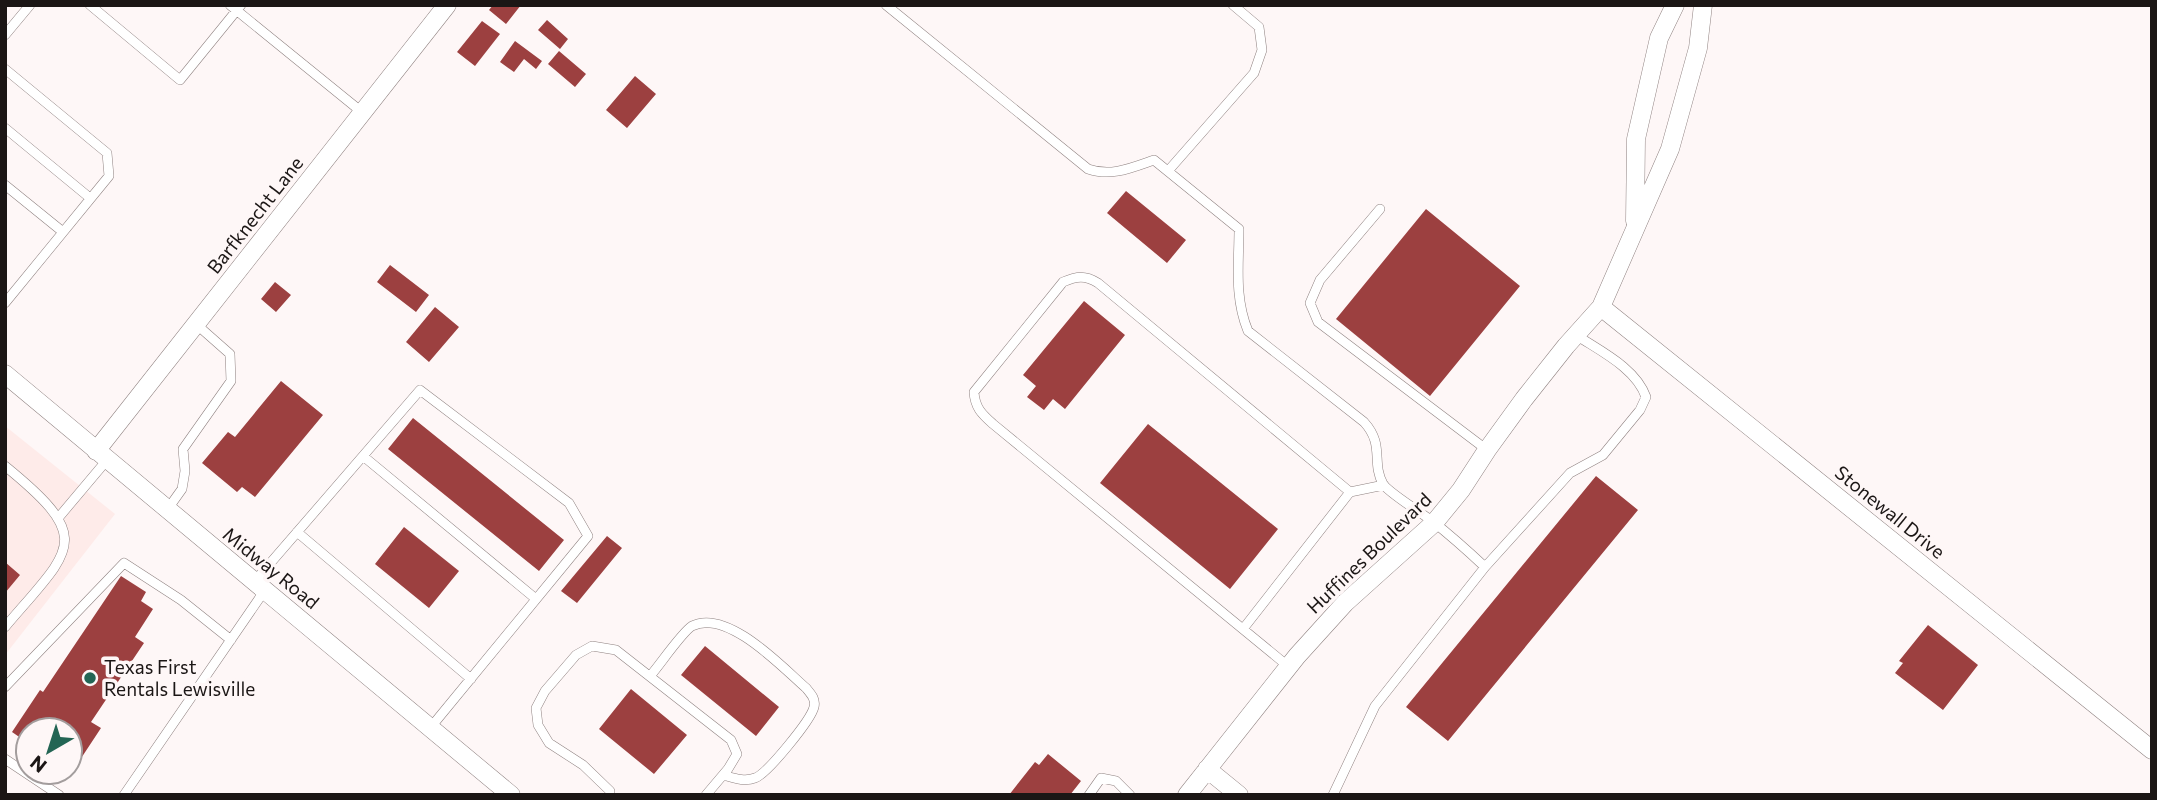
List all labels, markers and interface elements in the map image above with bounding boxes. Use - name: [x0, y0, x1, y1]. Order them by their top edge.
- street label: Barfknecht Lane: [202, 152, 307, 278]
- street label: Stonewall Drive: [1831, 460, 1950, 563]
- street label: Huffines Boulevard: [1302, 487, 1436, 618]
- street label: Midway Road: [219, 522, 324, 613]
- place label: Texas First Rentals Lewisville: [104, 655, 255, 700]
- marker: Texas First Rentals Lewisville: [82, 670, 98, 686]
- north arrow: [14, 716, 84, 786]
- text: N: [25, 751, 51, 778]

